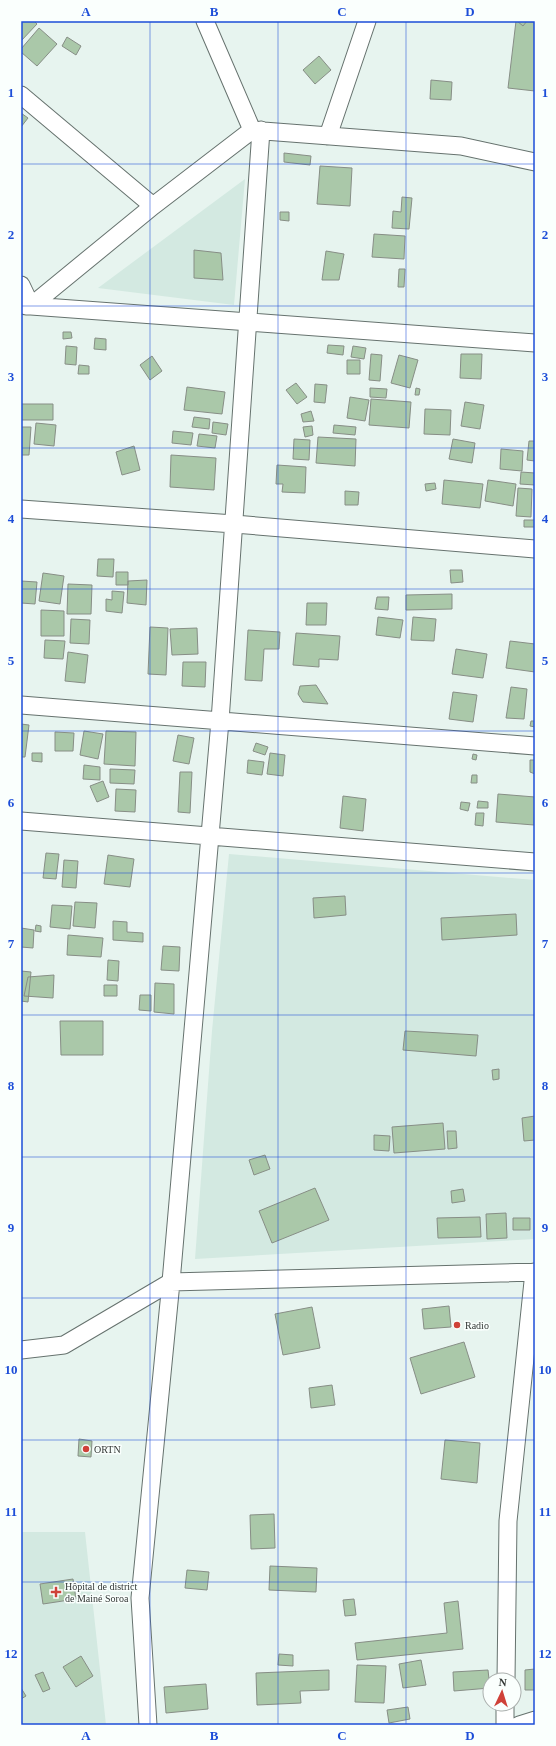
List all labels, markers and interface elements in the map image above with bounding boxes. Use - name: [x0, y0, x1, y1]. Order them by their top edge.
- text: A: [81, 4, 91, 19]
- text: B: [210, 4, 219, 19]
- text: C: [337, 4, 347, 19]
- text: D: [465, 4, 475, 19]
- text: 1: [8, 85, 14, 100]
- text: 1: [542, 85, 548, 100]
- text: 2: [8, 227, 14, 242]
- text: 2: [542, 227, 548, 242]
- text: 3: [8, 369, 15, 384]
- text: 3: [542, 369, 549, 384]
- text: 4: [8, 511, 15, 526]
- text: 4: [542, 511, 549, 526]
- text: 5: [8, 653, 15, 668]
- text: 5: [542, 653, 549, 668]
- text: 6: [8, 795, 15, 810]
- text: 6: [542, 795, 549, 810]
- text: 7: [8, 936, 15, 951]
- text: 7: [542, 936, 549, 951]
- text: 8: [8, 1078, 15, 1093]
- text: 8: [542, 1078, 549, 1093]
- text: 9: [8, 1220, 15, 1235]
- text: 9: [542, 1220, 549, 1235]
- marker: Radio: [452, 1320, 462, 1330]
- place label: Radio: [465, 1320, 489, 1331]
- text: 10: [5, 1362, 18, 1377]
- text: 10: [539, 1362, 552, 1377]
- marker: ORTN: [81, 1444, 91, 1454]
- place label: ORTN: [94, 1444, 121, 1455]
- text: 11: [5, 1504, 17, 1519]
- text: 11: [539, 1504, 551, 1519]
- place label: Hôpital de district de Mainé Soroa: [65, 1581, 137, 1604]
- marker: Hôpital de district de Mainé Soroa: [50, 1586, 62, 1598]
- text: 12: [5, 1646, 18, 1661]
- text: 12: [539, 1646, 552, 1661]
- north arrow: [482, 1672, 522, 1712]
- text: N: [498, 1676, 507, 1688]
- text: A: [81, 1728, 91, 1743]
- text: B: [210, 1728, 219, 1743]
- text: C: [337, 1728, 347, 1743]
- text: D: [465, 1728, 475, 1743]

